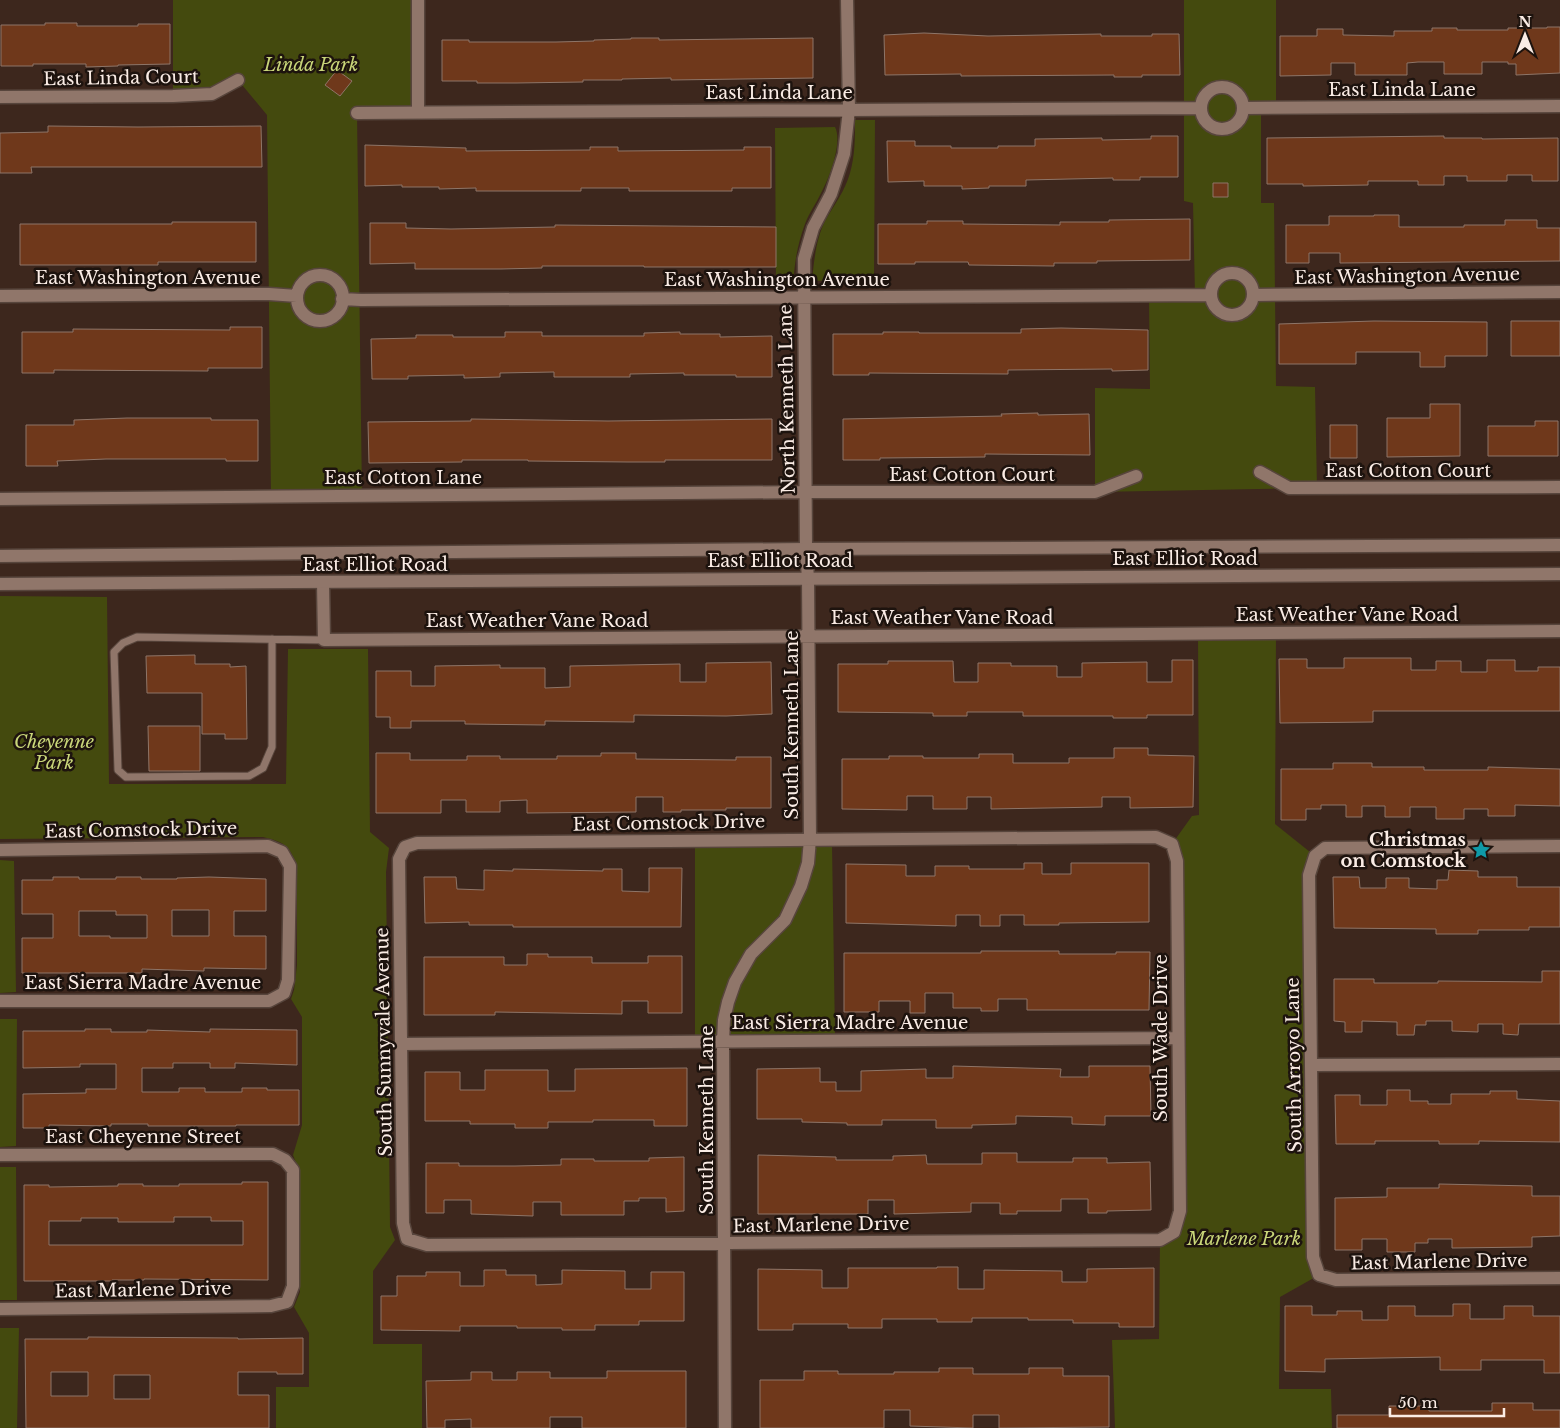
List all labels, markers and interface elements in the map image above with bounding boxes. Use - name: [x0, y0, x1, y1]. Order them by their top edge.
- north arrow: [1500, 10, 1550, 60]
- text: N: [1518, 13, 1532, 31]
- park label: Linda Park: [263, 54, 358, 76]
- street label: East Linda Court: [43, 66, 199, 90]
- street label: East Linda Lane: [1328, 79, 1476, 101]
- street label: East Linda Lane: [705, 82, 853, 104]
- street label: East Washington Avenue: [1294, 263, 1520, 289]
- street label: East Washington Avenue: [35, 267, 261, 289]
- street label: East Washington Avenue: [664, 269, 890, 291]
- street label: North Kenneth Lane: [774, 304, 800, 494]
- street label: East Cotton Court: [1325, 460, 1491, 482]
- street label: East Cotton Court: [889, 464, 1055, 486]
- street label: East Cotton Lane: [324, 467, 482, 489]
- street label: East Elliot Road: [1112, 548, 1258, 570]
- street label: East Elliot Road: [707, 550, 853, 572]
- street label: East Elliot Road: [302, 554, 448, 576]
- street label: East Weather Vane Road: [1236, 604, 1458, 626]
- street label: East Weather Vane Road: [831, 607, 1053, 629]
- street label: East Weather Vane Road: [426, 610, 648, 632]
- street label: South Kenneth Lane: [781, 631, 803, 819]
- park label: Cheyenne Park: [14, 731, 94, 774]
- street label: East Comstock Drive: [573, 810, 765, 836]
- street label: East Comstock Drive: [45, 817, 237, 843]
- place label: Christmas on Comstock: [1340, 829, 1467, 872]
- place icon: Christmas on Comstock: [1470, 839, 1492, 861]
- street label: South Sunnyvale Avenue: [371, 927, 397, 1157]
- street label: South Wade Drive: [1150, 954, 1172, 1122]
- street label: East Sierra Madre Avenue: [25, 972, 261, 994]
- street label: South Arroyo Lane: [1281, 977, 1307, 1153]
- street label: East Sierra Madre Avenue: [732, 1012, 968, 1034]
- street label: South Kenneth Lane: [696, 1026, 718, 1214]
- street label: East Cheyenne Street: [45, 1126, 241, 1148]
- street label: East Marlene Drive: [732, 1212, 910, 1238]
- park label: Marlene Park: [1186, 1228, 1301, 1250]
- street label: East Marlene Drive: [1350, 1249, 1528, 1275]
- street label: East Marlene Drive: [54, 1277, 232, 1303]
- scale bar: [1390, 1386, 1504, 1418]
- text: 50 m: [1398, 1393, 1438, 1412]

